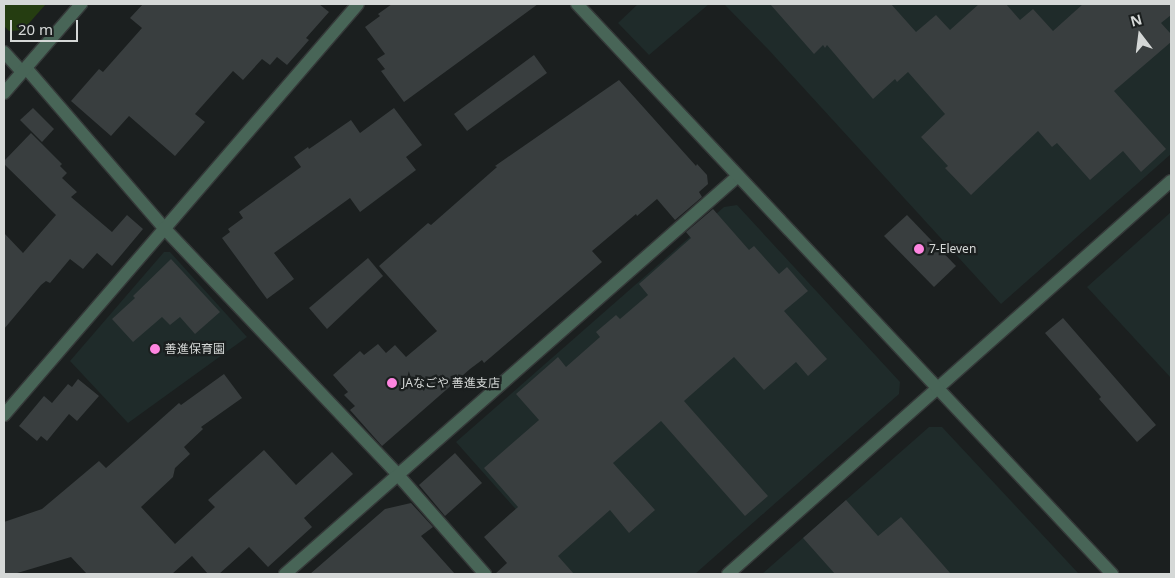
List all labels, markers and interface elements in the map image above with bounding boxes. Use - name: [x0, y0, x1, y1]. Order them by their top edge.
- text: N: [1128, 9, 1144, 31]
- scale bar: [12, 10, 80, 42]
- north arrow: [1115, 10, 1165, 60]
- text: 20 m: [18, 19, 53, 39]
- place label: 7-Eleven: [929, 242, 976, 256]
- marker: 7-Eleven: [913, 243, 925, 255]
- place label: 善進保育園: [165, 342, 225, 356]
- marker: 善進保育園: [149, 343, 161, 355]
- place label: JAなごや 善進支店: [402, 376, 500, 390]
- marker: JAなごや 善進支店: [386, 377, 398, 389]

